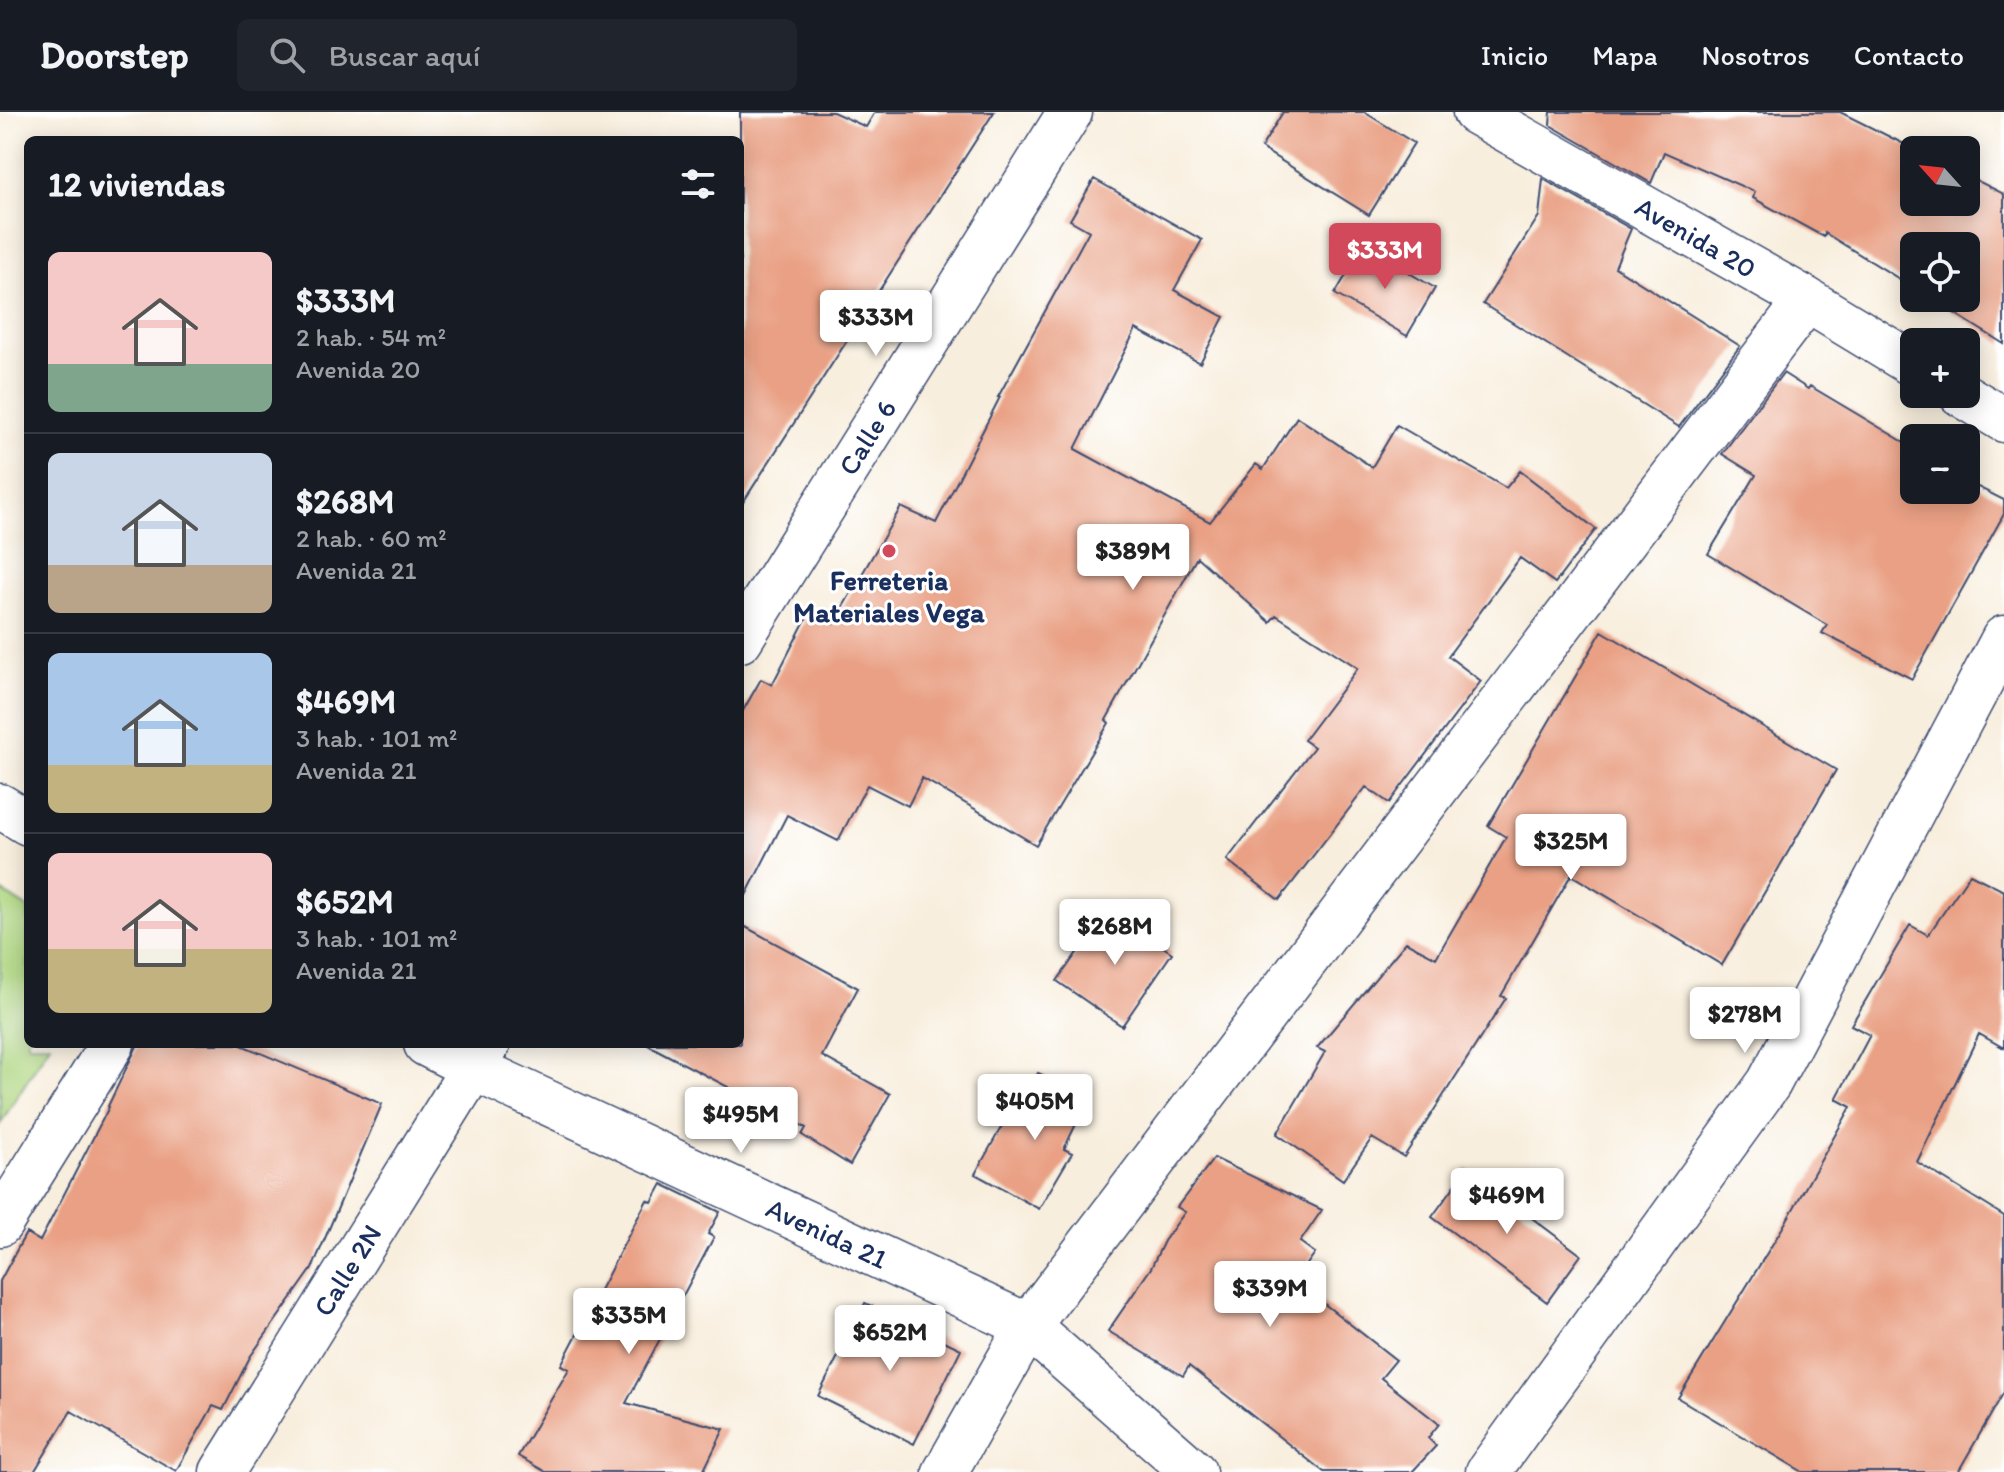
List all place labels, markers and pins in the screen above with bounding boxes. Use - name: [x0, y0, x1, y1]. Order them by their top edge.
- pin: $333M: [1329, 223, 1441, 291]
- pin: $333M: [820, 290, 932, 358]
- pin: $389M: [1077, 524, 1189, 592]
- marker: Ferreteria Materiales Vega: [880, 542, 898, 560]
- place label: Ferreteria Materiales Vega: [793, 563, 985, 629]
- pin: $325M: [1515, 814, 1627, 882]
- pin: $268M: [1059, 899, 1171, 967]
- pin: $278M: [1689, 987, 1801, 1055]
- pin: $405M: [979, 1074, 1091, 1142]
- pin: $495M: [685, 1087, 797, 1155]
- pin: $469M: [1451, 1168, 1563, 1236]
- pin: $339M: [1214, 1261, 1326, 1329]
- pin: $335M: [573, 1288, 685, 1356]
- pin: $652M: [834, 1305, 946, 1373]

